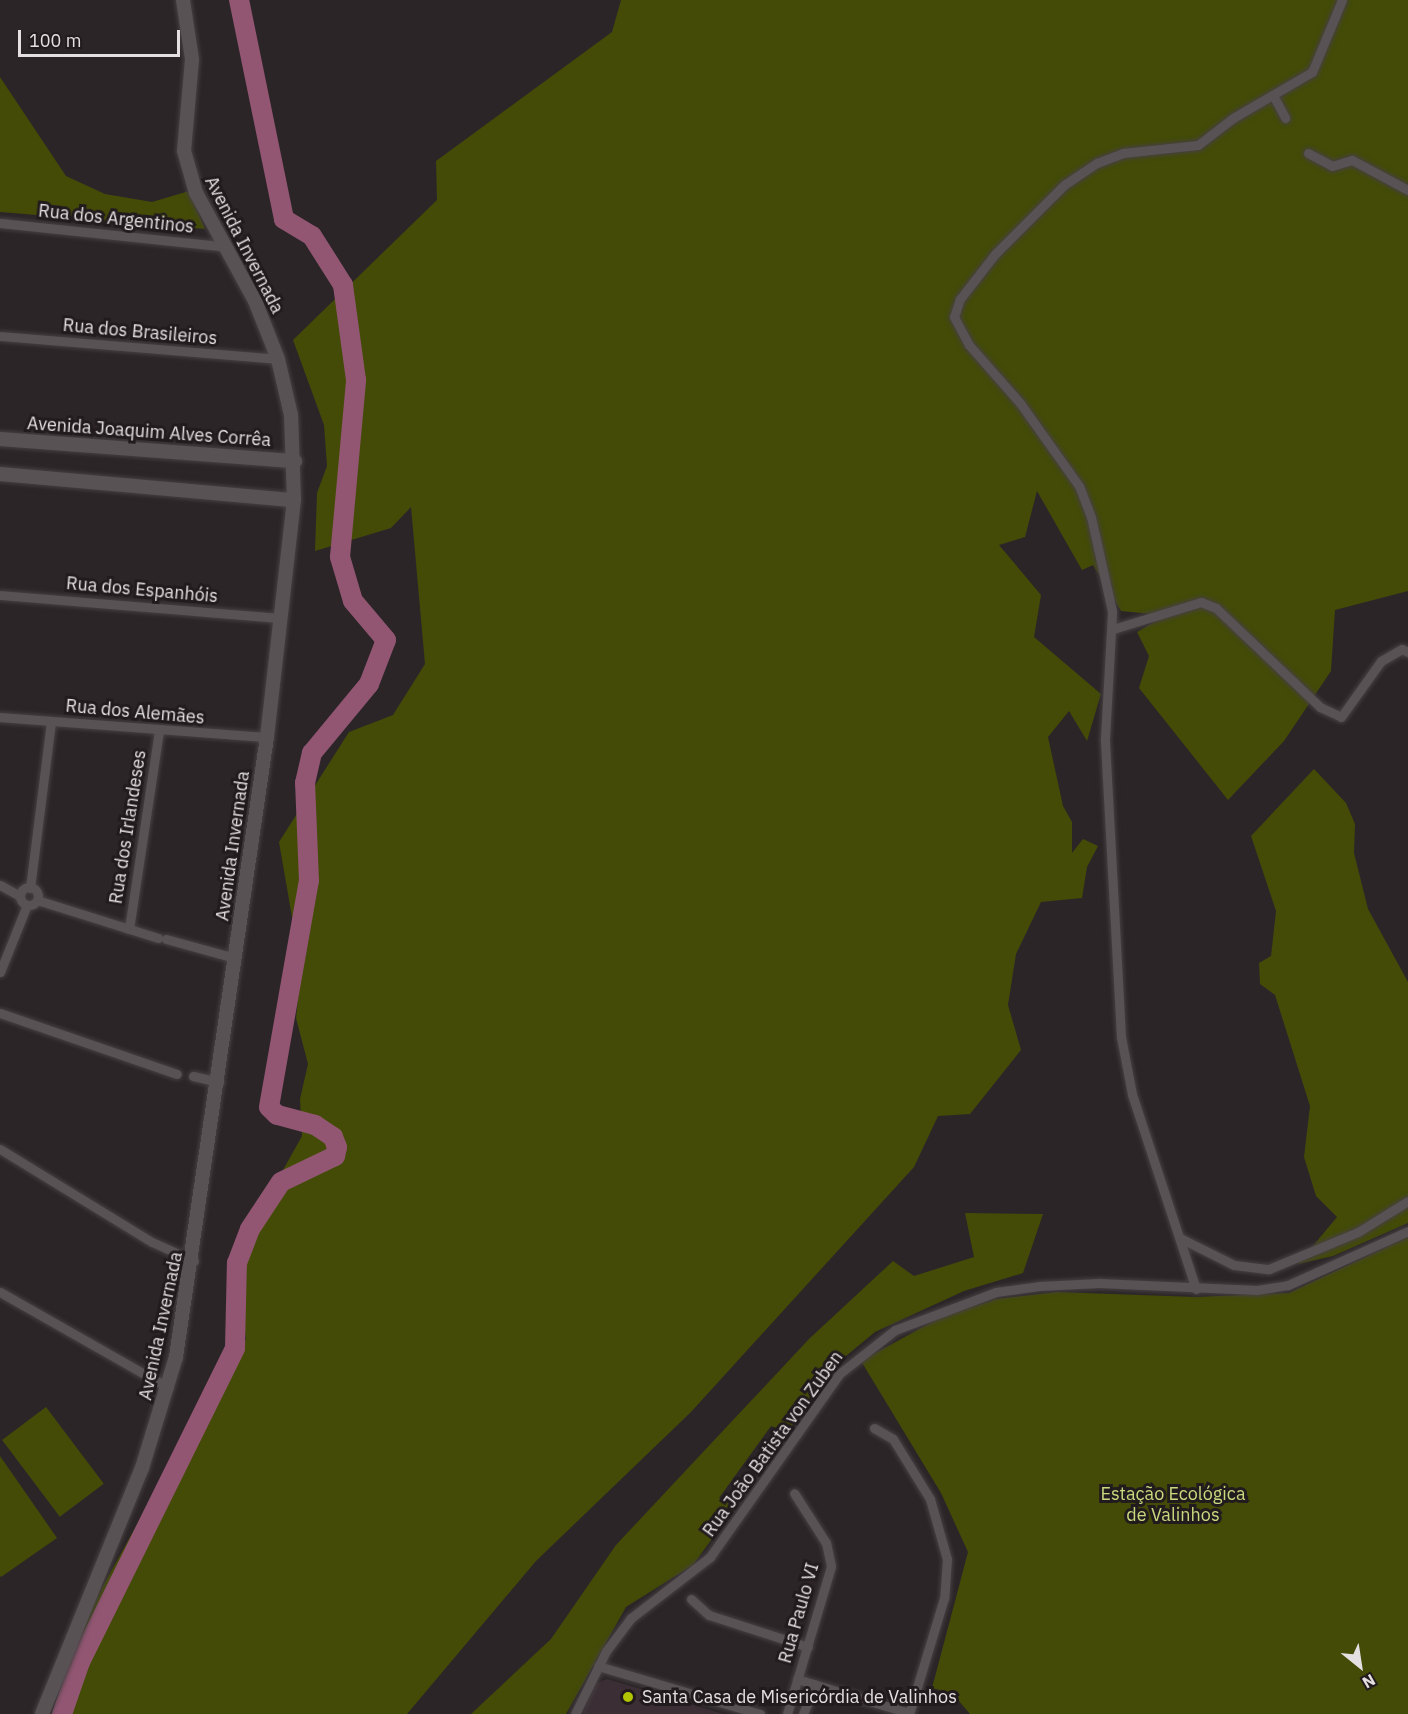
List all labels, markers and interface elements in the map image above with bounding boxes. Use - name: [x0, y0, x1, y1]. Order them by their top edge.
- scale bar: [21, 18, 183, 56]
- text: 100 m: [29, 29, 81, 52]
- street label: Avenida Invernada: [200, 173, 288, 317]
- street label: Rua dos Argentinos: [37, 200, 195, 238]
- street label: Rua dos Brasileiros: [62, 314, 218, 350]
- street label: Avenida Joaquim Alves Corrêa: [26, 413, 272, 451]
- street label: Rua dos Espanhóis: [65, 573, 219, 607]
- street label: Rua dos Alemães: [65, 695, 205, 729]
- street label: Rua dos Irlandeses: [105, 749, 151, 905]
- street label: Avenida Invernada: [212, 770, 254, 922]
- street label: Avenida Invernada: [135, 1250, 187, 1402]
- street label: Rua João Batista von Zuben: [698, 1347, 848, 1541]
- park label: Estação Ecológica de Valinhos: [1100, 1484, 1246, 1526]
- street label: Rua Paulo VI: [774, 1560, 824, 1666]
- north arrow: [1330, 1636, 1390, 1696]
- text: N: [1359, 1670, 1379, 1693]
- place label: Santa Casa de Misericórdia de Valinhos: [642, 1686, 957, 1708]
- marker: Santa Casa de Misericórdia de Valinhos: [619, 1688, 637, 1706]

